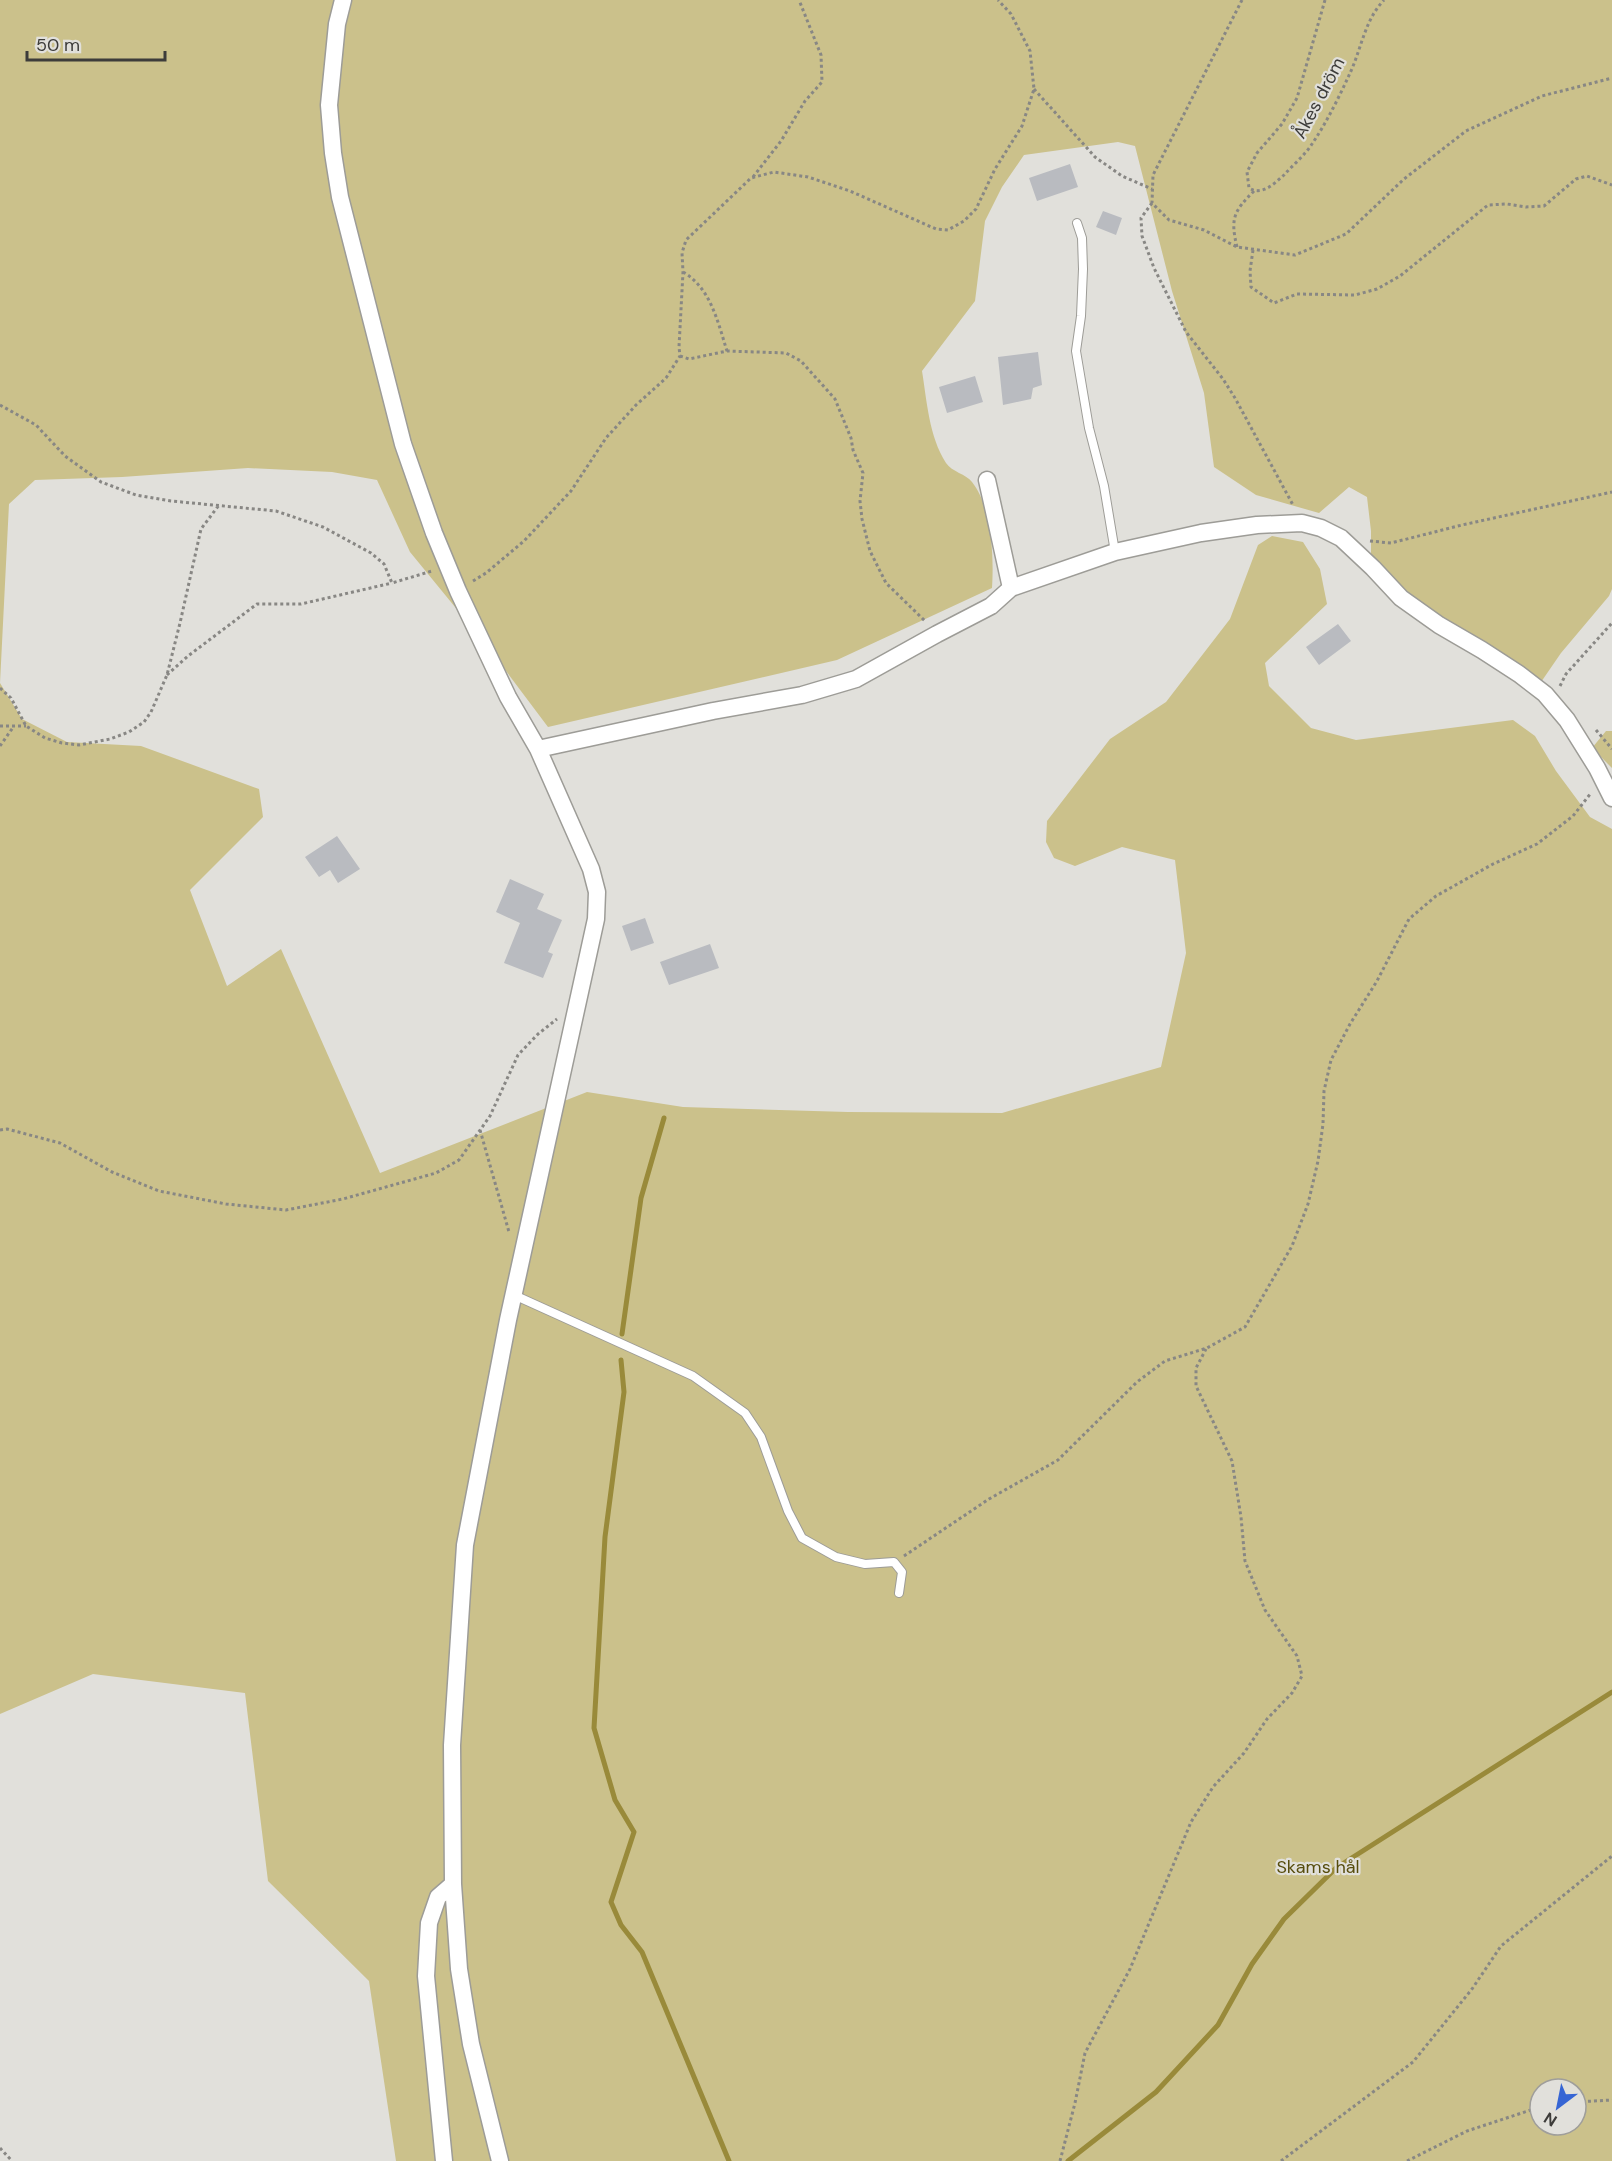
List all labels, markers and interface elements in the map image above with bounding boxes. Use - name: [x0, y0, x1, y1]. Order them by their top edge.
- scale bar: [27, 24, 165, 62]
- text: 50 m: [36, 33, 80, 57]
- street label: Åkes dröm: [1288, 53, 1350, 143]
- park label: Skams hål: [1276, 1855, 1360, 1879]
- north arrow: [1528, 2077, 1588, 2137]
- text: N: [1540, 2107, 1561, 2131]

